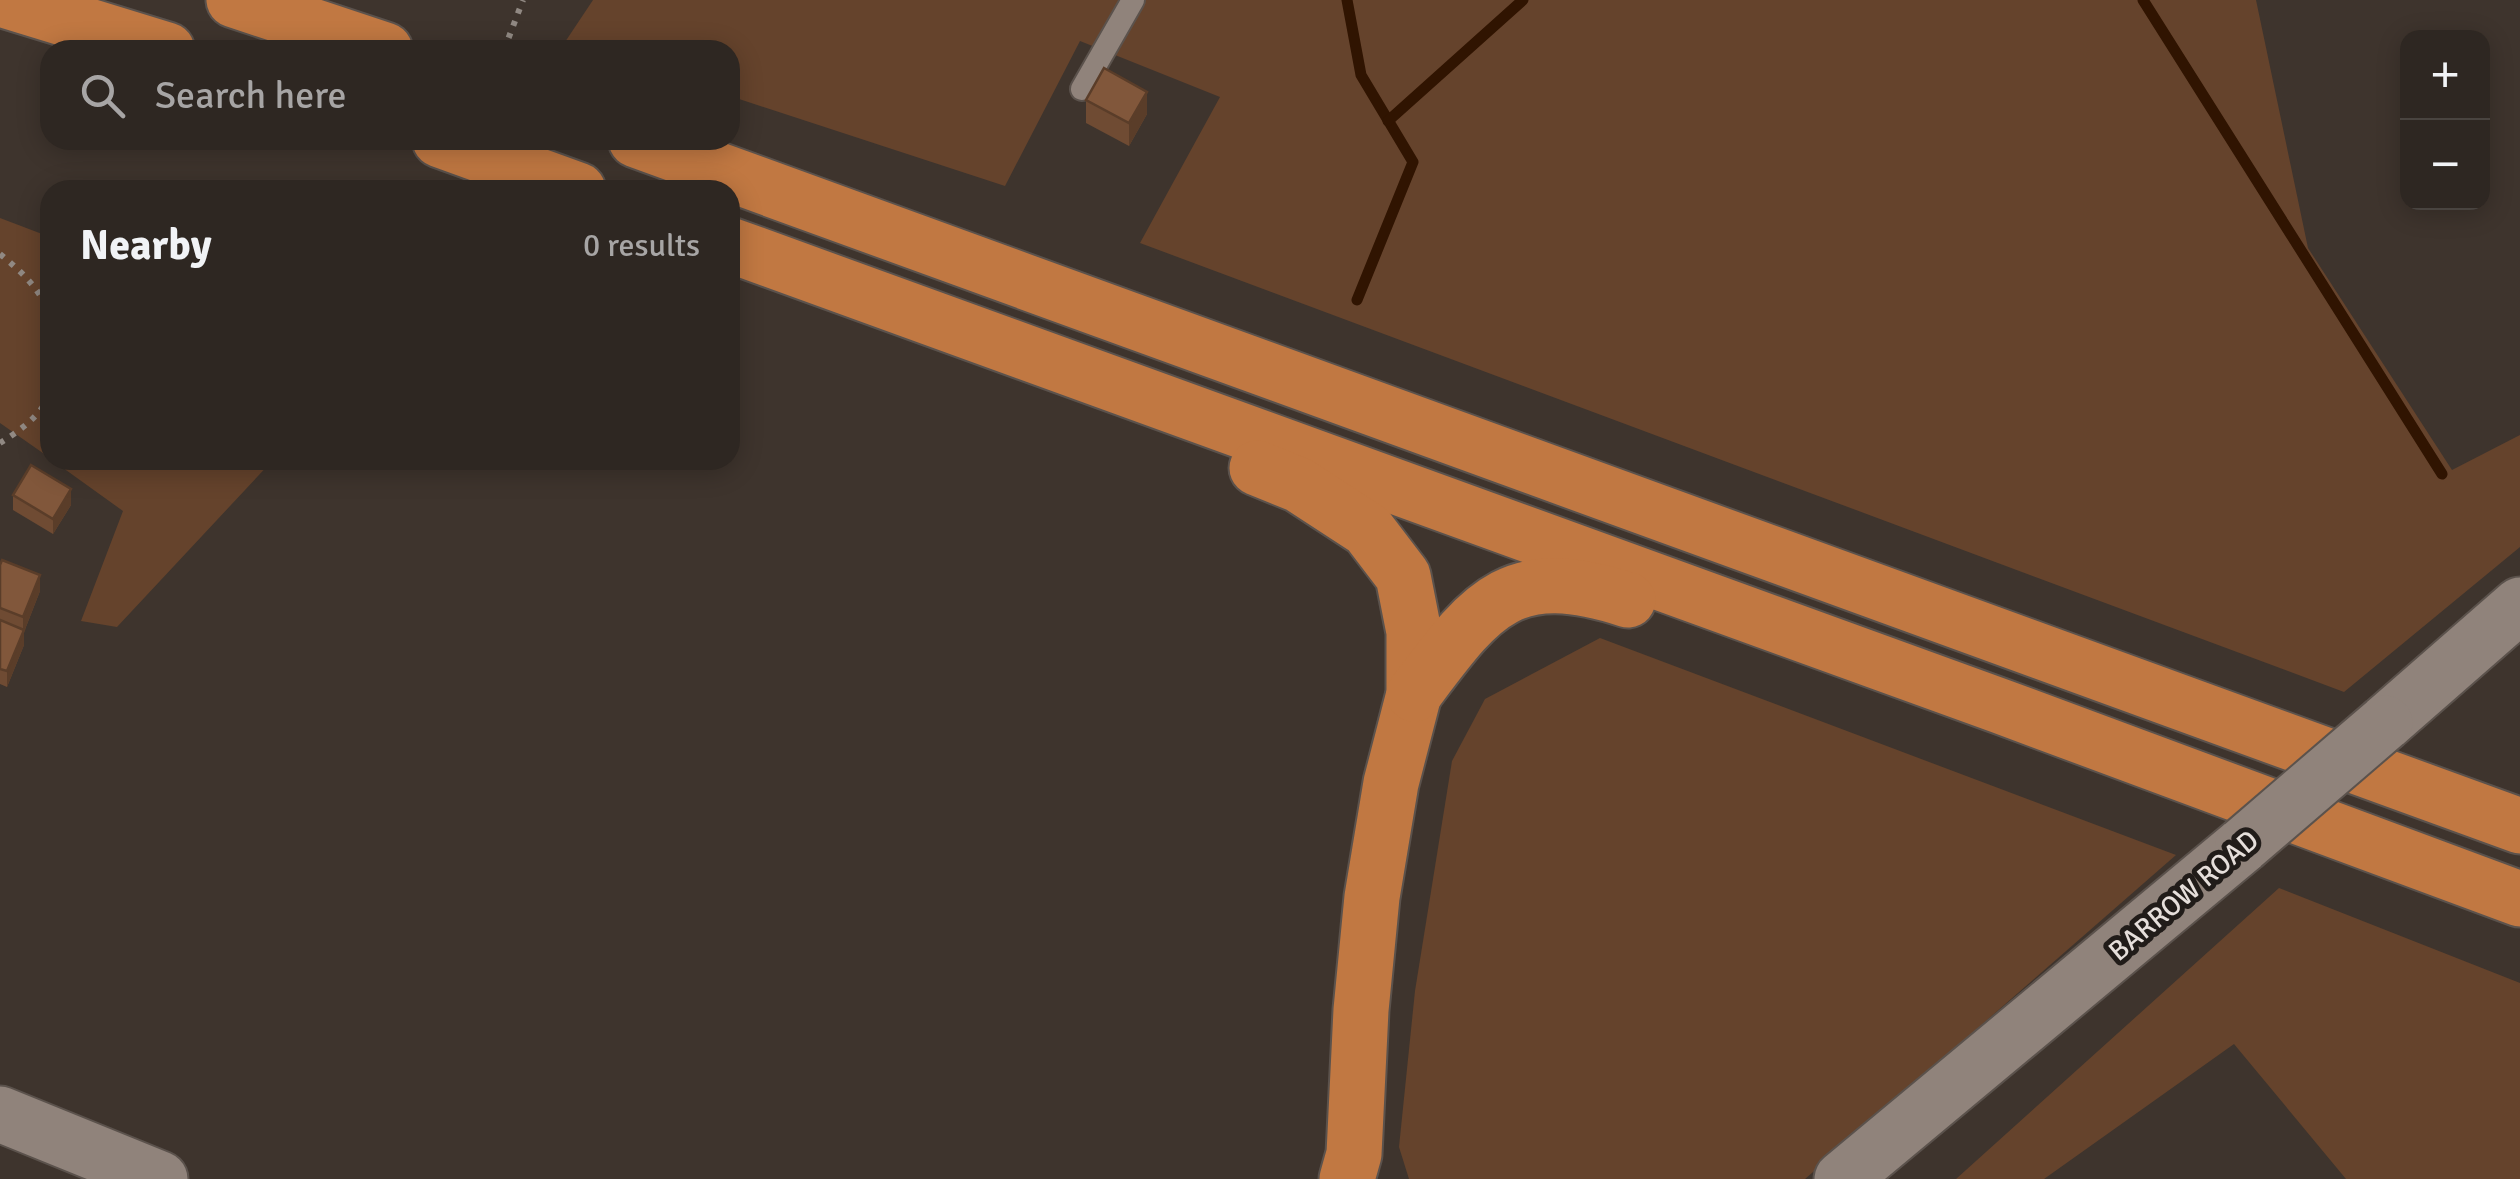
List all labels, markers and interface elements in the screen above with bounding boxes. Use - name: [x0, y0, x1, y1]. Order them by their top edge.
- map controls: [2400, 30, 2490, 210]
- button: +: [2400, 30, 2490, 120]
- search box: [40, 40, 740, 150]
- icon: search: [75, 68, 130, 123]
- text: Search here: [155, 72, 347, 119]
- button: −: [2400, 120, 2490, 210]
- text: Nearby: [80, 220, 212, 271]
- text: 0 results: [583, 226, 700, 265]
- street label: BARROW ROAD: [2102, 823, 2266, 968]

